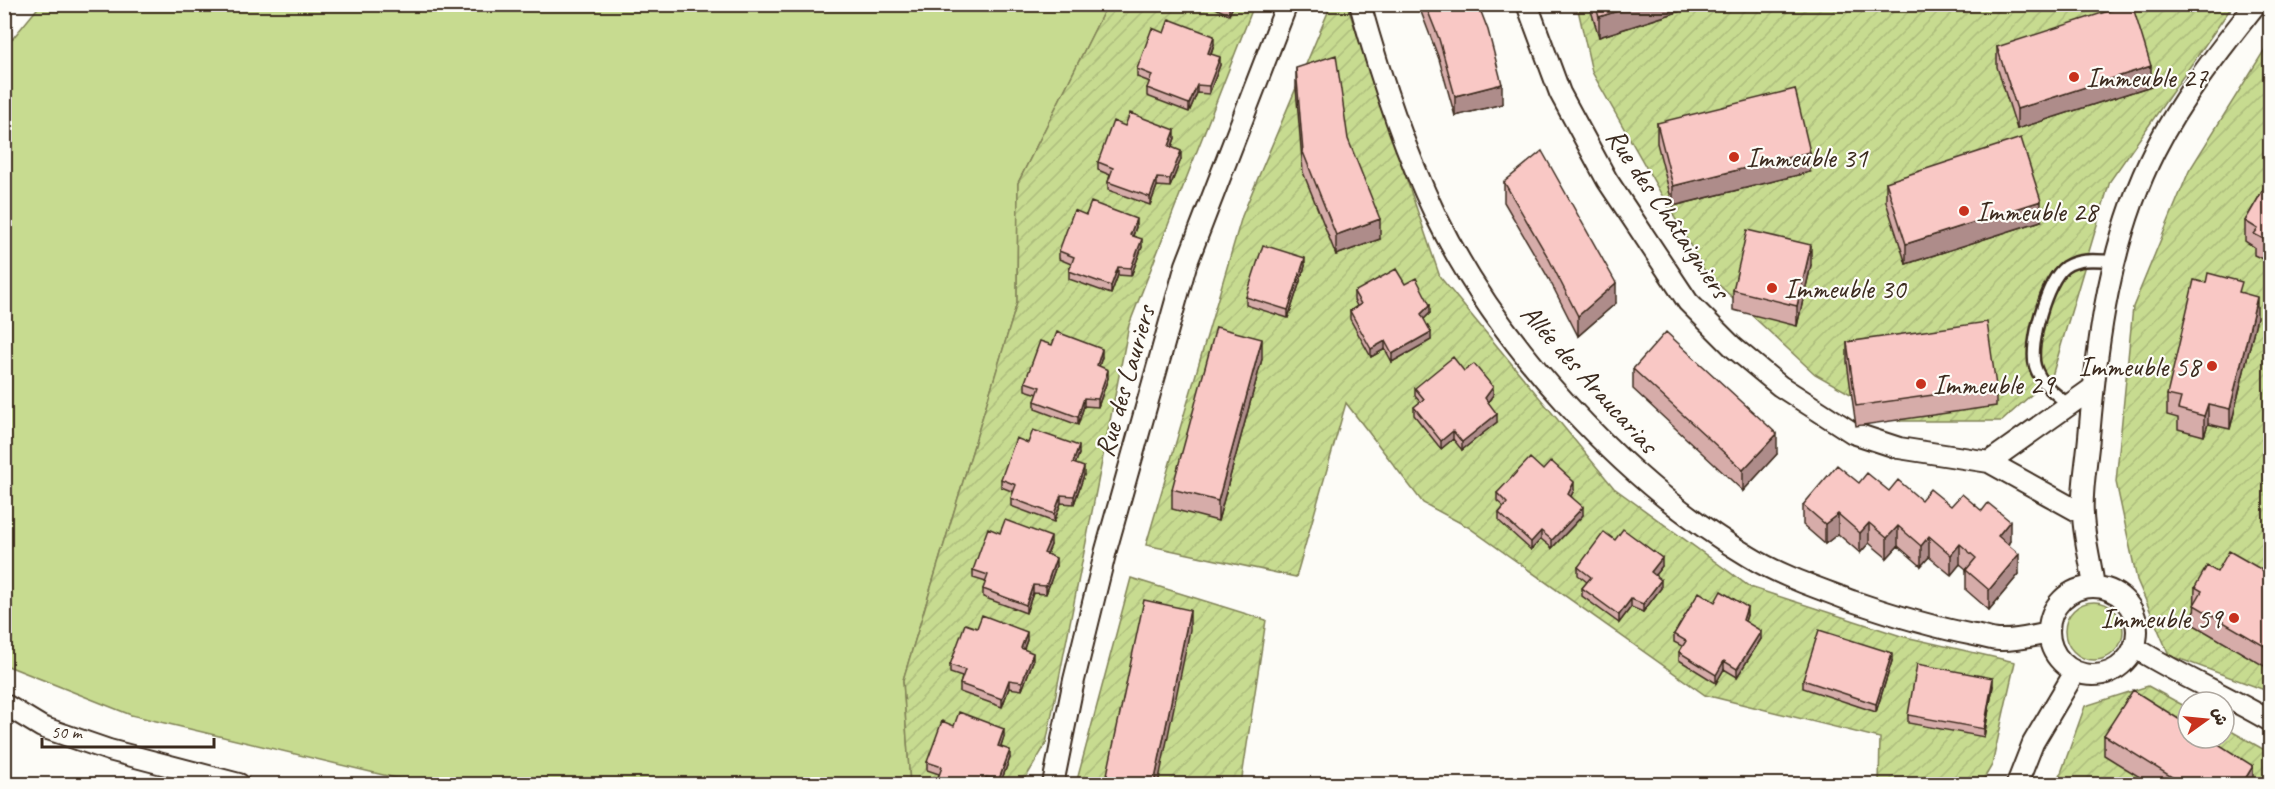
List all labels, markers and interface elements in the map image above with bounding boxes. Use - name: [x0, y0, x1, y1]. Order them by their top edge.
- place label: Immeuble 27: [2086, 60, 2209, 95]
- marker: Immeuble 27: [2067, 70, 2081, 84]
- street label: Rue des Châtaigniers: [1599, 121, 1740, 307]
- place label: Immeuble 31: [1746, 140, 1869, 175]
- marker: Immeuble 31: [1727, 150, 1741, 164]
- place label: Immeuble 28: [1976, 194, 2100, 229]
- marker: Immeuble 28: [1957, 204, 1971, 218]
- place label: Immeuble 30: [1784, 271, 1908, 306]
- marker: Immeuble 30: [1765, 281, 1779, 295]
- street label: Allée des Araucarias: [1513, 296, 1668, 462]
- street label: Rue des Lauriers: [1086, 299, 1163, 461]
- place label: Immeuble 58: [2079, 349, 2202, 384]
- marker: Immeuble 58: [2205, 359, 2219, 373]
- place label: Immeuble 29: [1933, 367, 2057, 402]
- marker: Immeuble 29: [1914, 377, 1928, 391]
- place label: Immeuble 59: [2101, 601, 2224, 636]
- marker: Immeuble 59: [2227, 611, 2241, 625]
- north arrow: [2176, 690, 2236, 750]
- text: ش: [2208, 705, 2231, 727]
- scale bar: [42, 711, 214, 749]
- text: 50 m: [51, 721, 84, 743]

